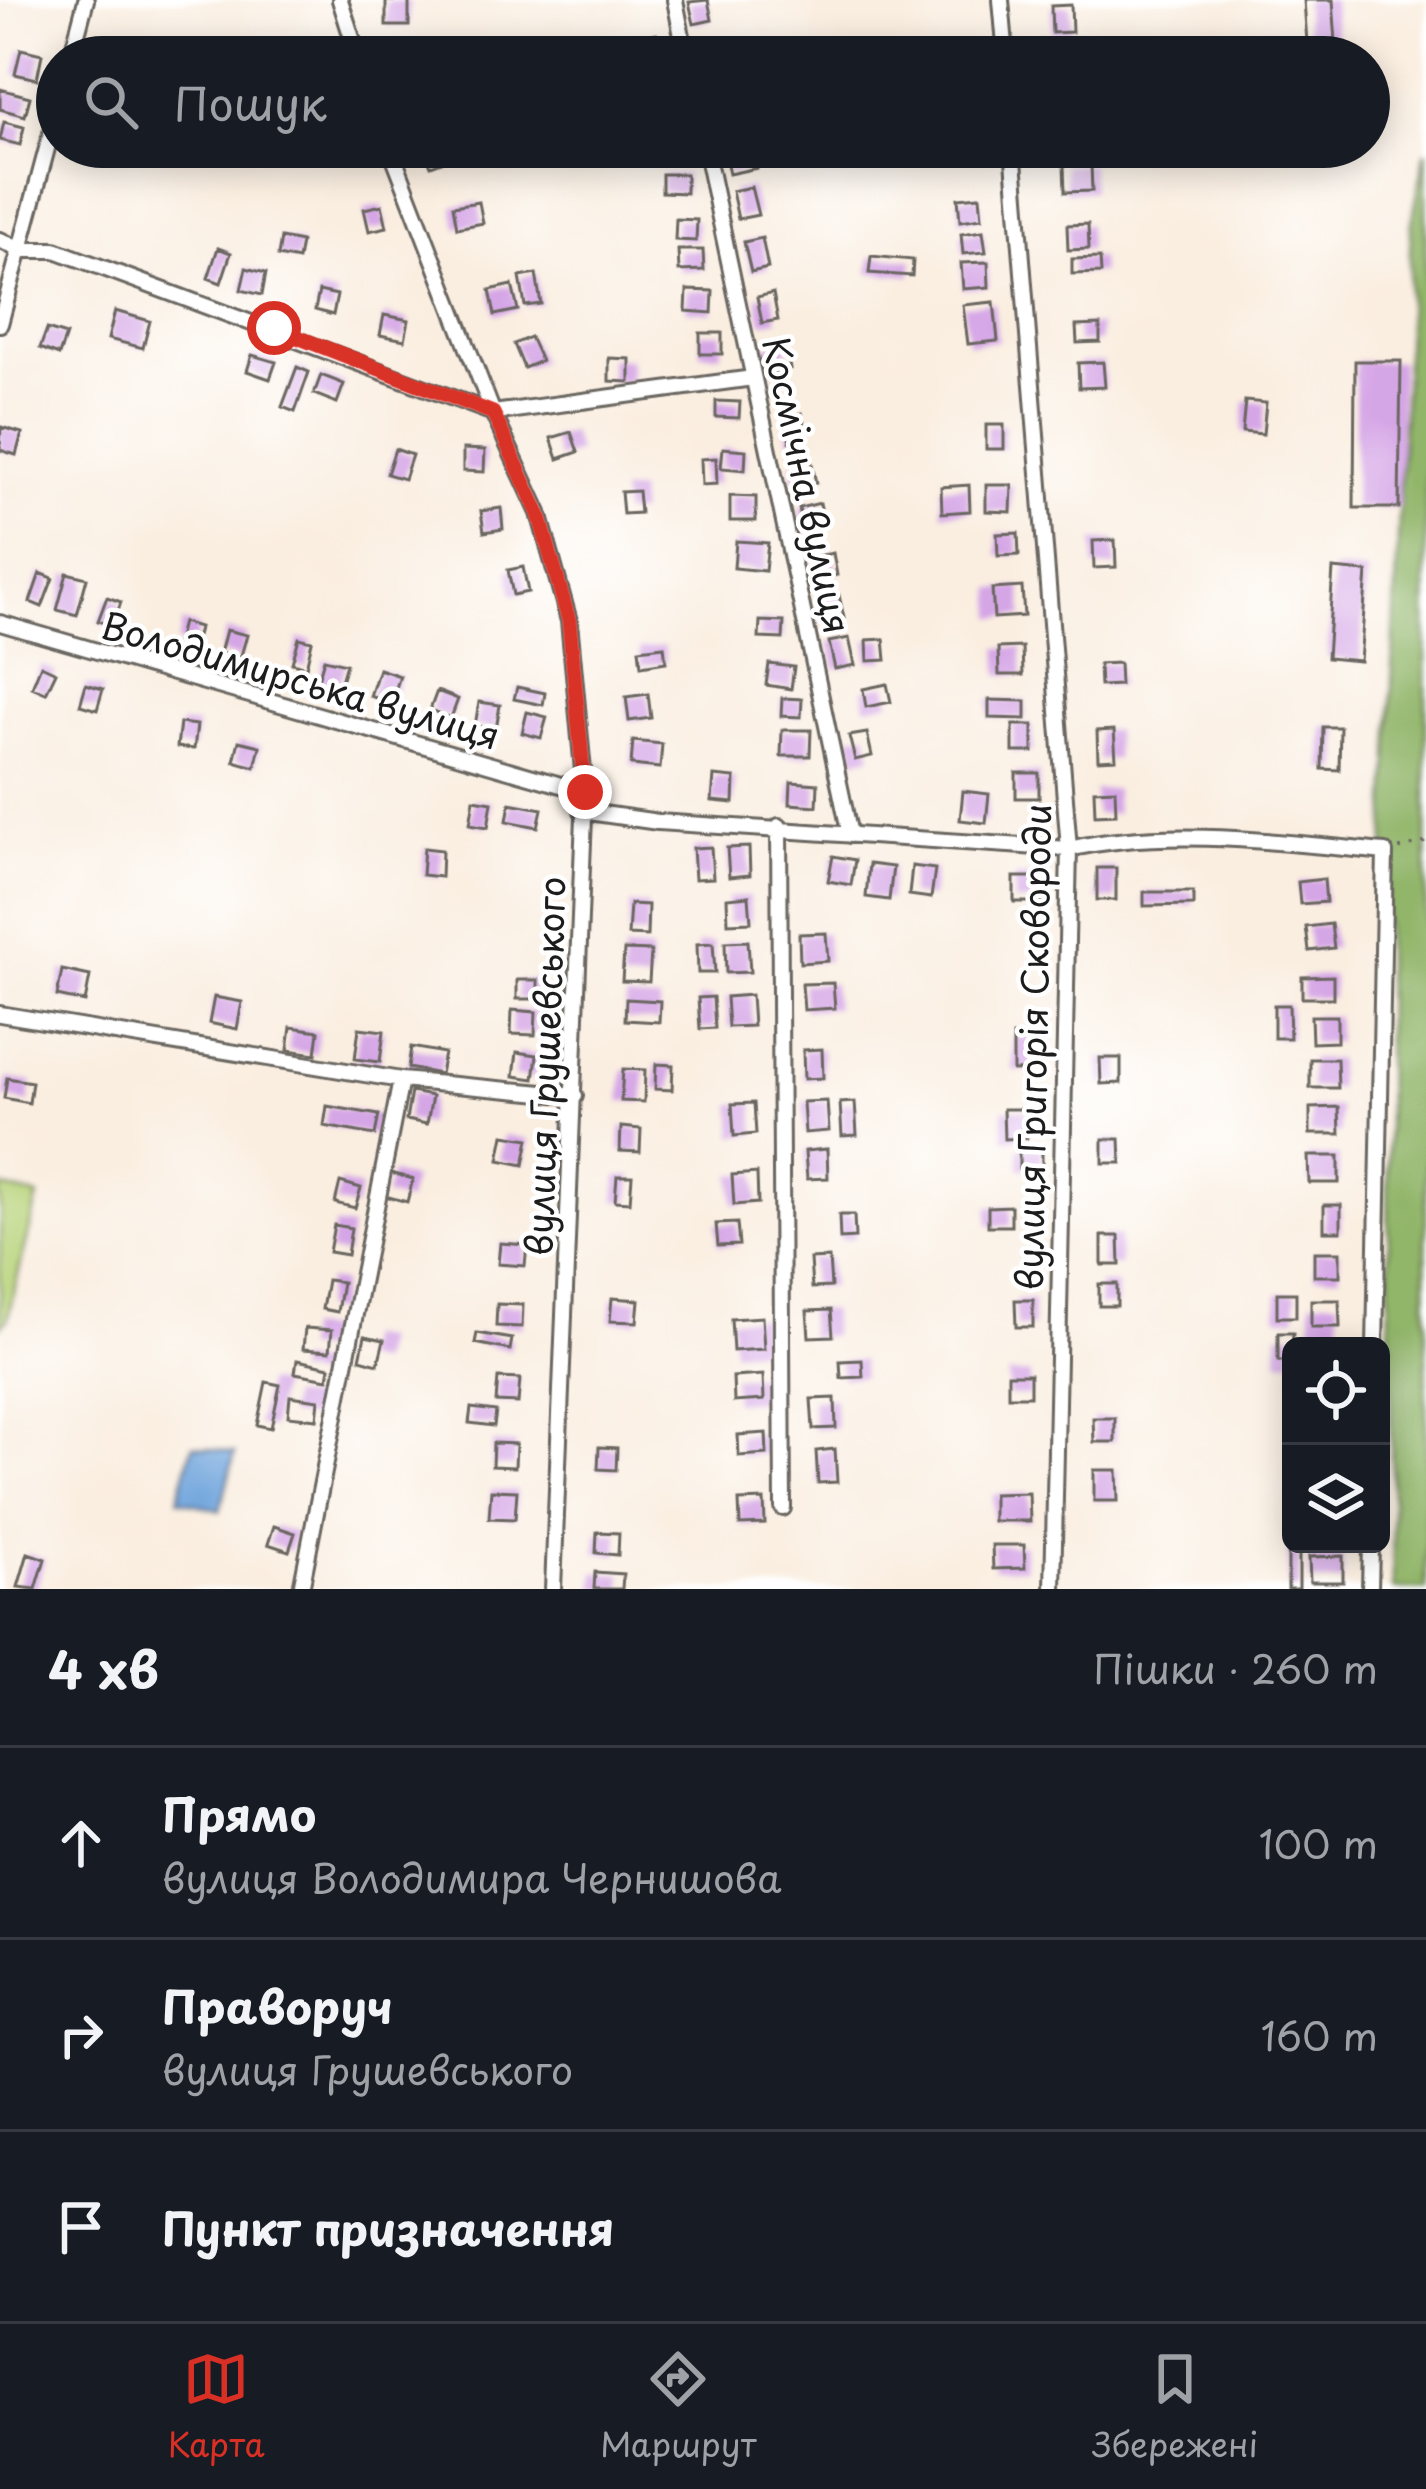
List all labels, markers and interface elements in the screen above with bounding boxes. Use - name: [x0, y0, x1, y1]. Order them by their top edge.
- search box: [36, 36, 1390, 168]
- text: Пошук: [174, 68, 327, 136]
- icon: search: [78, 69, 144, 135]
- route start: [247, 301, 301, 355]
- street label: Космічна вулиця: [750, 332, 866, 638]
- street label: Володимирська вулиця: [96, 596, 506, 762]
- route end: [558, 765, 612, 819]
- street label: вулиця Григорія Сковороди: [1001, 803, 1063, 1291]
- street label: вулиця Грушевського: [510, 875, 578, 1257]
- map controls: [1282, 1337, 1390, 1553]
- button: locate: [1282, 1337, 1390, 1445]
- button: layers: [1282, 1445, 1390, 1553]
- text: 4 хв: [48, 1629, 159, 1706]
- text: Пішки · 260 m: [1093, 1638, 1378, 1697]
- text: Прямо: [162, 1779, 316, 1847]
- icon: ahead: [48, 1810, 114, 1876]
- text: 100 m: [1259, 1813, 1378, 1872]
- text: вулиця Володимира Чернишова: [162, 1847, 781, 1906]
- text: Праворуч: [162, 1971, 393, 2039]
- icon: right: [48, 2002, 114, 2068]
- text: 160 m: [1261, 2005, 1378, 2064]
- text: вулиця Грушевського: [162, 2039, 573, 2098]
- text: Пункт призначення: [162, 2193, 614, 2261]
- icon: arrive: [48, 2194, 114, 2260]
- tab: Карта: [168, 2346, 265, 2468]
- tab: Маршрут: [600, 2346, 757, 2468]
- tab: Збережені: [1092, 2346, 1258, 2468]

